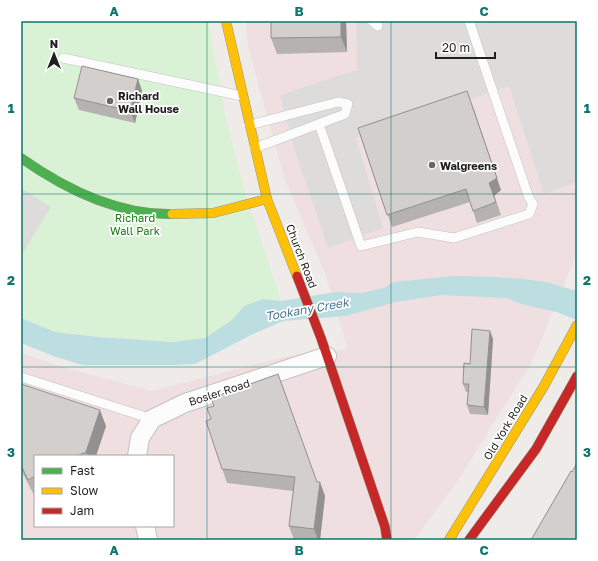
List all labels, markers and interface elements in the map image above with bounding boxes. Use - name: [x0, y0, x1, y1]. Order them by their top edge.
- text: A: [109, 3, 119, 19]
- text: B: [294, 3, 304, 19]
- text: C: [479, 3, 489, 19]
- north arrow: [34, 34, 74, 74]
- scale bar: [436, 34, 495, 60]
- text: N: [50, 37, 58, 50]
- text: 20 m: [442, 40, 470, 55]
- place label: Richard Wall House: [118, 89, 180, 115]
- marker: Richard Wall House: [105, 96, 115, 106]
- text: 1: [8, 100, 15, 116]
- text: 1: [584, 100, 591, 116]
- place label: Walgreens: [440, 159, 497, 172]
- marker: Walgreens: [427, 160, 437, 170]
- park label: Richard Wall Park: [110, 211, 160, 237]
- street label: Church Road: [284, 222, 320, 290]
- text: 2: [7, 272, 15, 288]
- text: 2: [583, 272, 591, 288]
- water label: Tookany Creek: [264, 294, 351, 324]
- street label: Bosler Road: [187, 376, 251, 408]
- street label: Old York Road: [480, 392, 530, 462]
- text: 3: [7, 444, 15, 460]
- text: 3: [583, 444, 591, 460]
- legend: [34, 455, 174, 527]
- text: Fast: [70, 463, 95, 478]
- text: Slow: [70, 483, 98, 498]
- text: Jam: [70, 503, 94, 518]
- text: A: [109, 542, 119, 558]
- text: B: [294, 542, 304, 558]
- text: C: [479, 542, 489, 558]

